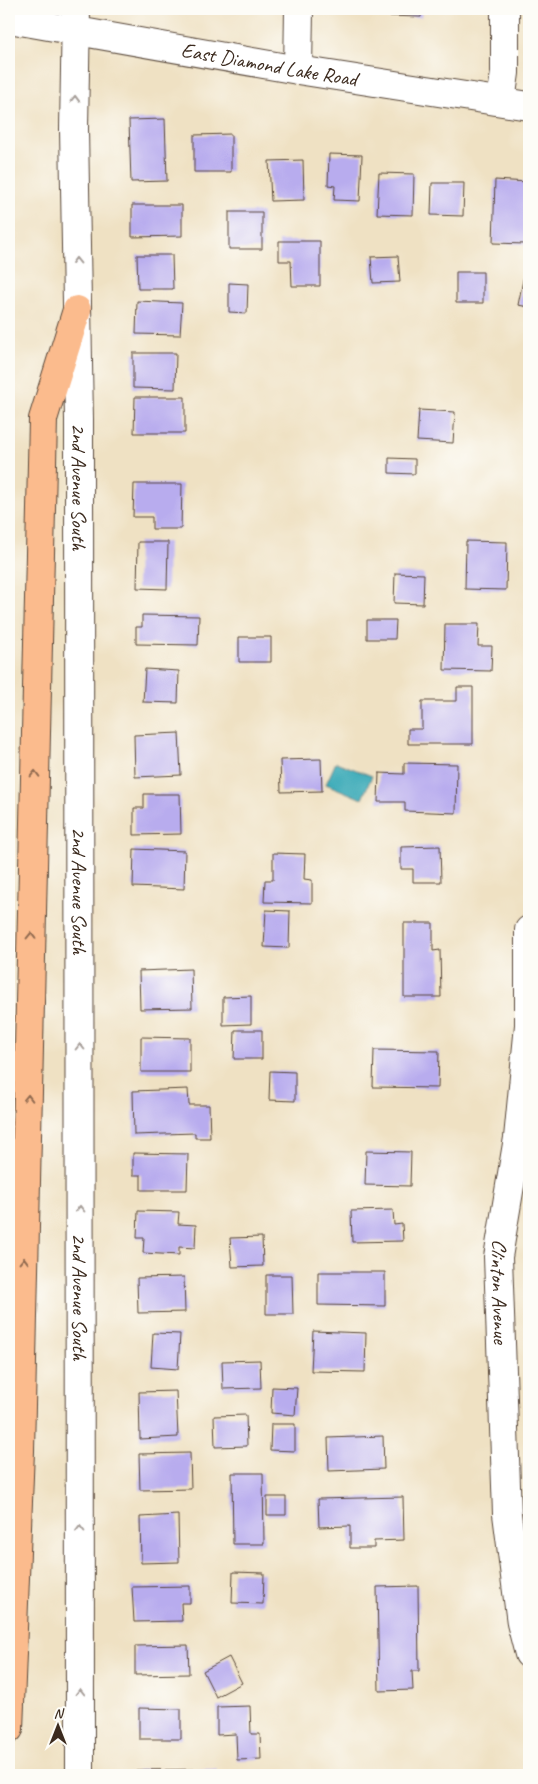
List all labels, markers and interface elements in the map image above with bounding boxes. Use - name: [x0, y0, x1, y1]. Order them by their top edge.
- street label: East Diamond Lake Road: [179, 37, 362, 93]
- one-way arrow: [70, 94, 80, 102]
- one-way arrow: [71, 257, 81, 264]
- street label: 2nd Avenue South: [66, 423, 92, 552]
- one-way arrow: [30, 769, 40, 777]
- street label: 2nd Avenue South: [66, 827, 92, 956]
- one-way arrow: [26, 932, 36, 940]
- one-way arrow: [75, 1042, 85, 1050]
- one-way arrow: [22, 1094, 33, 1102]
- one-way arrow: [75, 1205, 85, 1212]
- street label: 2nd Avenue South: [67, 1233, 93, 1362]
- street label: Clinton Avenue: [485, 1238, 514, 1346]
- one-way arrow: [19, 1257, 29, 1264]
- one-way arrow: [75, 1525, 85, 1532]
- one-way arrow: [75, 1687, 85, 1695]
- north arrow: [32, 1702, 82, 1752]
- text: N: [54, 1705, 65, 1722]

